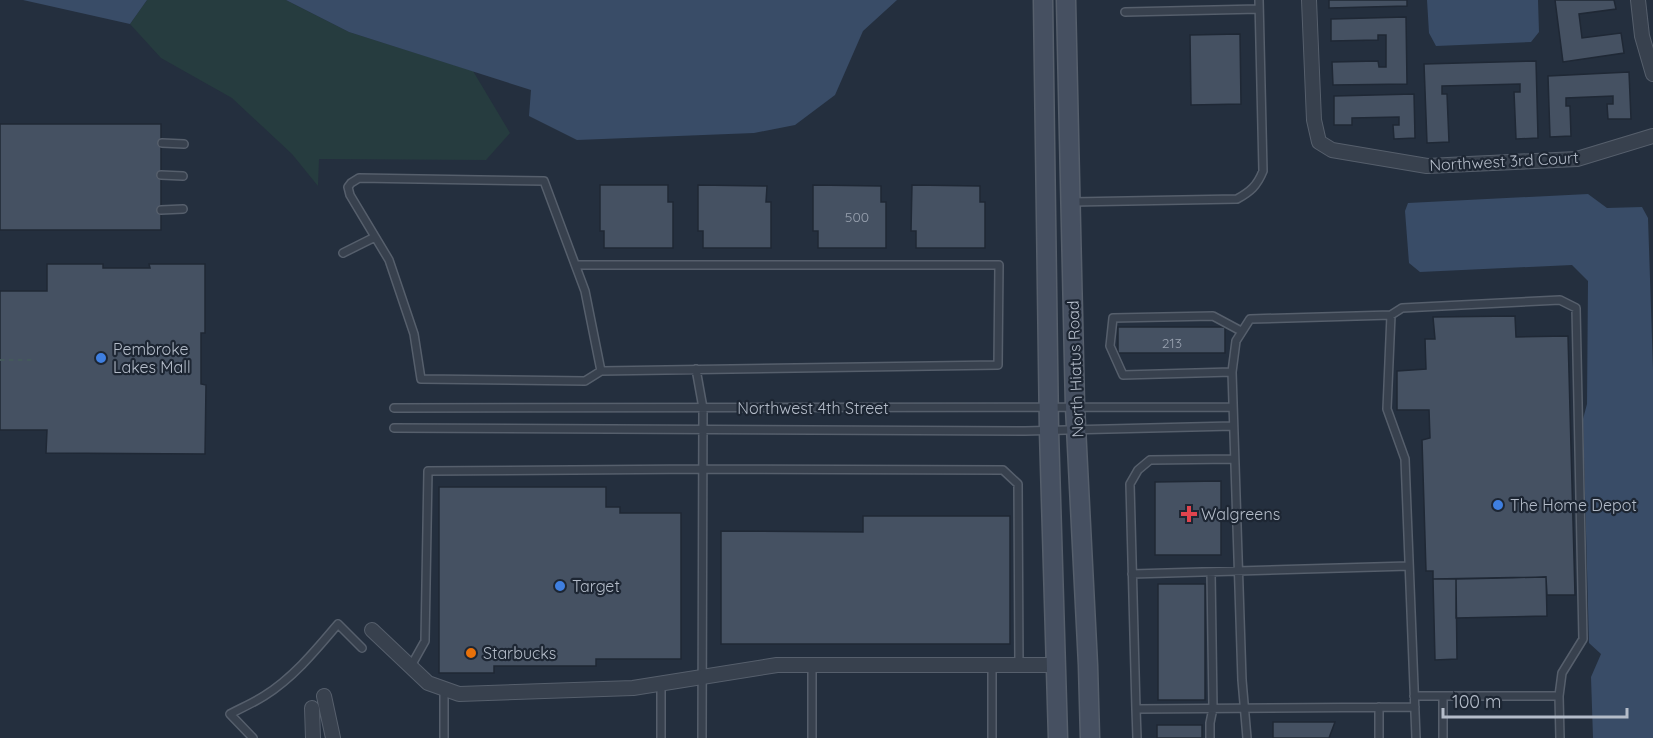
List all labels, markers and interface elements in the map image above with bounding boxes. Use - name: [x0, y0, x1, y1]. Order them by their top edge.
- street label: Northwest 3rd Court: [1429, 147, 1579, 175]
- house number: 500: [845, 208, 869, 226]
- street label: North Hiatus Road: [1063, 300, 1087, 438]
- house number: 213: [1162, 334, 1182, 352]
- place label: Pembroke Lakes Mall: [113, 339, 191, 377]
- marker: Pembroke Lakes Mall: [94, 351, 108, 365]
- street label: Northwest 4th Street: [737, 398, 889, 418]
- place label: The Home Depot: [1510, 495, 1637, 515]
- marker: The Home Depot: [1491, 498, 1505, 512]
- place label: Walgreens: [1201, 504, 1280, 524]
- marker: Walgreens: [1182, 507, 1196, 521]
- place label: Target: [572, 576, 620, 596]
- marker: Target: [553, 579, 567, 593]
- place label: Starbucks: [483, 643, 556, 663]
- marker: Starbucks: [464, 646, 478, 660]
- scale bar: [1443, 681, 1628, 719]
- text: 100 m: [1452, 690, 1501, 713]

